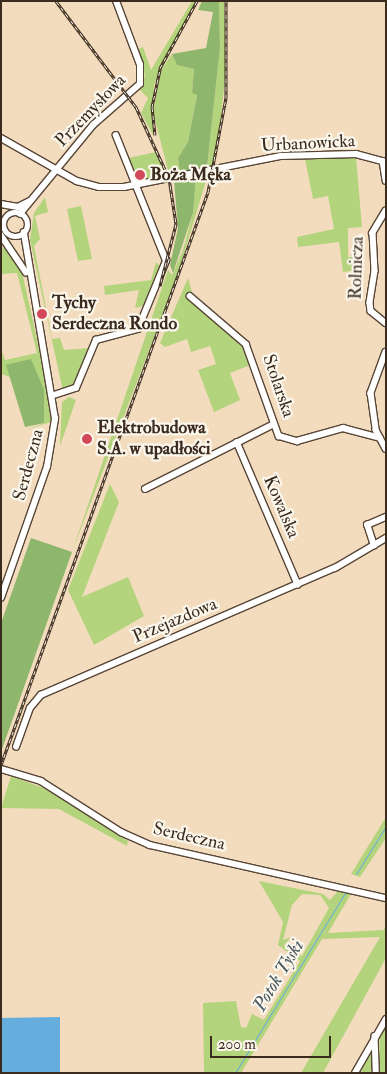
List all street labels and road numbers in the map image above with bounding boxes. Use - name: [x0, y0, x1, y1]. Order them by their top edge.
- street label: Przemysłowa: [51, 70, 131, 152]
- street label: Urbanowicka: [260, 131, 356, 157]
- street label: Rolnicza: [345, 236, 369, 300]
- street label: Stolarska: [257, 352, 299, 420]
- street label: Serdeczna: [9, 427, 49, 503]
- street label: Kowalska: [258, 472, 304, 542]
- street label: Przejazdowa: [130, 594, 220, 648]
- street label: Serdeczna: [151, 818, 227, 856]

